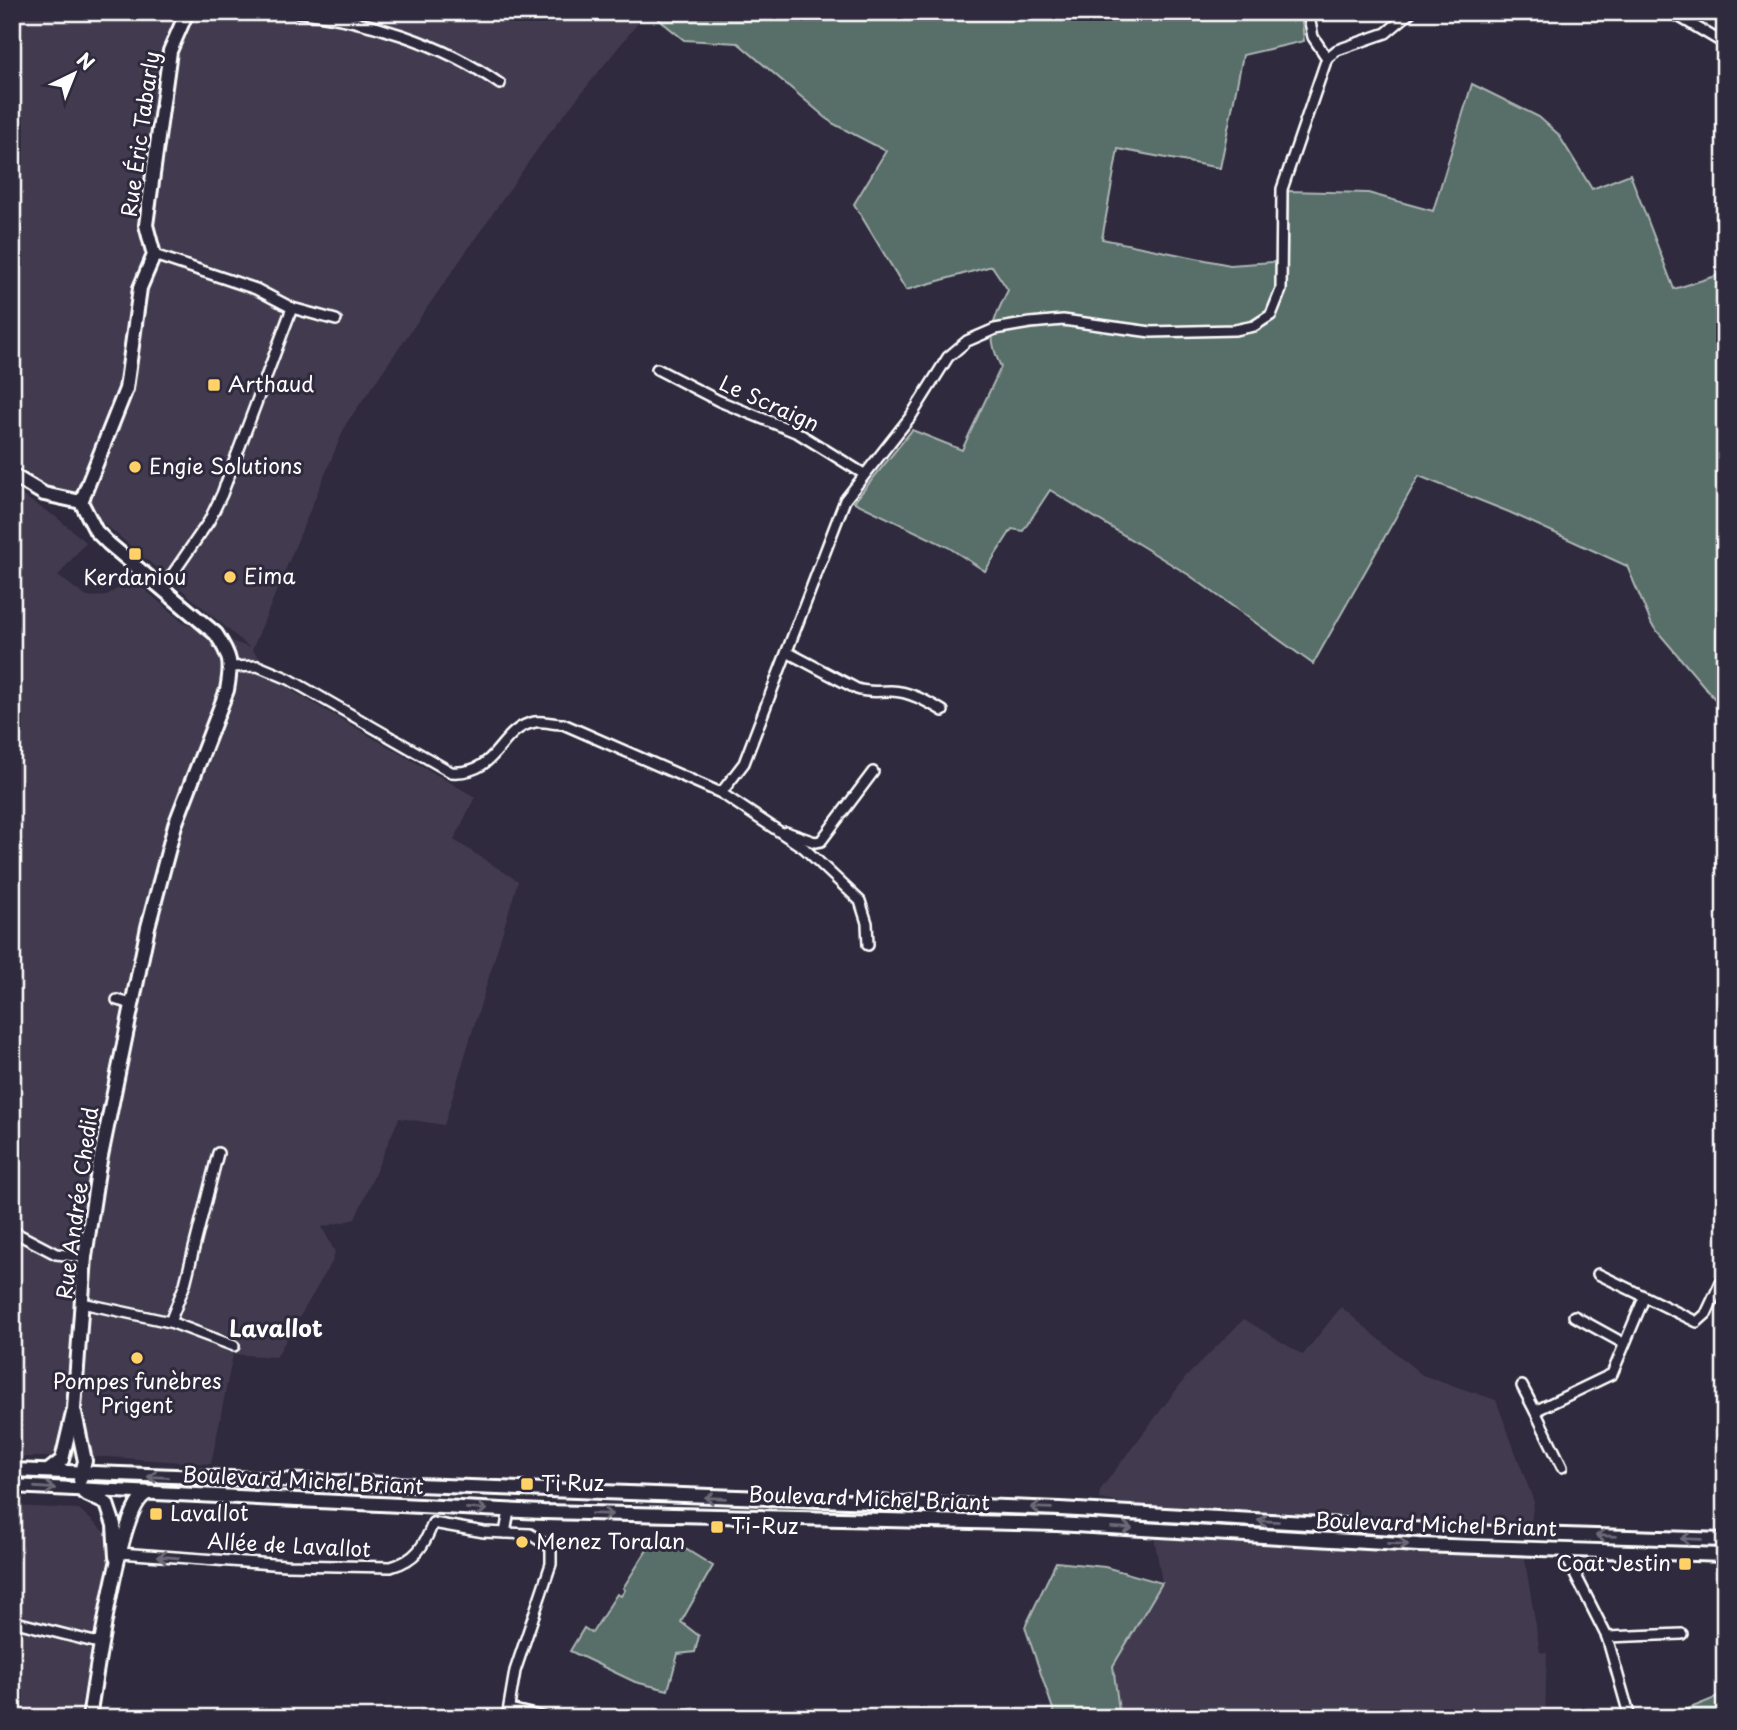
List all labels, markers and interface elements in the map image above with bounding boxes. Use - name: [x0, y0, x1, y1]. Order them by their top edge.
- north arrow: [38, 38, 108, 108]
- text: N: [71, 45, 101, 76]
- street label: Rue Éric Tabarly: [112, 49, 166, 219]
- street label: Le Scraign: [715, 366, 825, 438]
- place label: Arthaud: [228, 367, 314, 399]
- marker: Arthaud: [206, 377, 222, 393]
- place label: Engie Solutions: [149, 449, 302, 481]
- marker: Engie Solutions: [127, 459, 143, 475]
- marker: Kerdaniou: [127, 546, 143, 562]
- place label: Eima: [244, 559, 296, 591]
- place label: Kerdaniou: [83, 560, 187, 592]
- marker: Eima: [222, 569, 238, 585]
- street label: Rue Andrée Chedid: [47, 1104, 105, 1301]
- district label: Lavallot: [229, 1310, 323, 1345]
- marker: Pompes funèbres Prigent: [129, 1350, 145, 1366]
- place label: Pompes funèbres Prigent: [52, 1364, 222, 1420]
- street label: Boulevard Michel Briant: [182, 1457, 425, 1501]
- place label: Ti Ruz: [541, 1466, 604, 1498]
- one-way arrow: [147, 1471, 170, 1484]
- marker: Ti Ruz: [519, 1476, 535, 1492]
- street label: Boulevard Michel Briant: [748, 1477, 990, 1517]
- one-way arrow: [33, 1481, 56, 1494]
- one-way arrow: [704, 1491, 727, 1504]
- place label: Lavallot: [170, 1496, 249, 1528]
- one-way arrow: [1029, 1502, 1052, 1515]
- one-way arrow: [465, 1503, 488, 1516]
- street label: Boulevard Michel Briant: [1315, 1503, 1557, 1543]
- marker: Lavallot: [148, 1506, 164, 1522]
- one-way arrow: [590, 1508, 613, 1521]
- place label: Ti-Ruz: [731, 1509, 798, 1541]
- one-way arrow: [1257, 1514, 1280, 1527]
- marker: Ti-Ruz: [709, 1519, 725, 1535]
- one-way arrow: [1111, 1522, 1133, 1535]
- street label: Allée de Lavallot: [207, 1524, 372, 1564]
- place label: Menez Toralan: [536, 1524, 685, 1556]
- one-way arrow: [1595, 1530, 1618, 1543]
- one-way arrow: [1679, 1532, 1702, 1545]
- marker: Menez Toralan: [514, 1534, 530, 1550]
- one-way arrow: [1387, 1538, 1409, 1551]
- place label: Coat Jestin: [1556, 1546, 1671, 1578]
- one-way arrow: [157, 1550, 180, 1563]
- marker: Coat Jestin: [1677, 1556, 1693, 1572]

